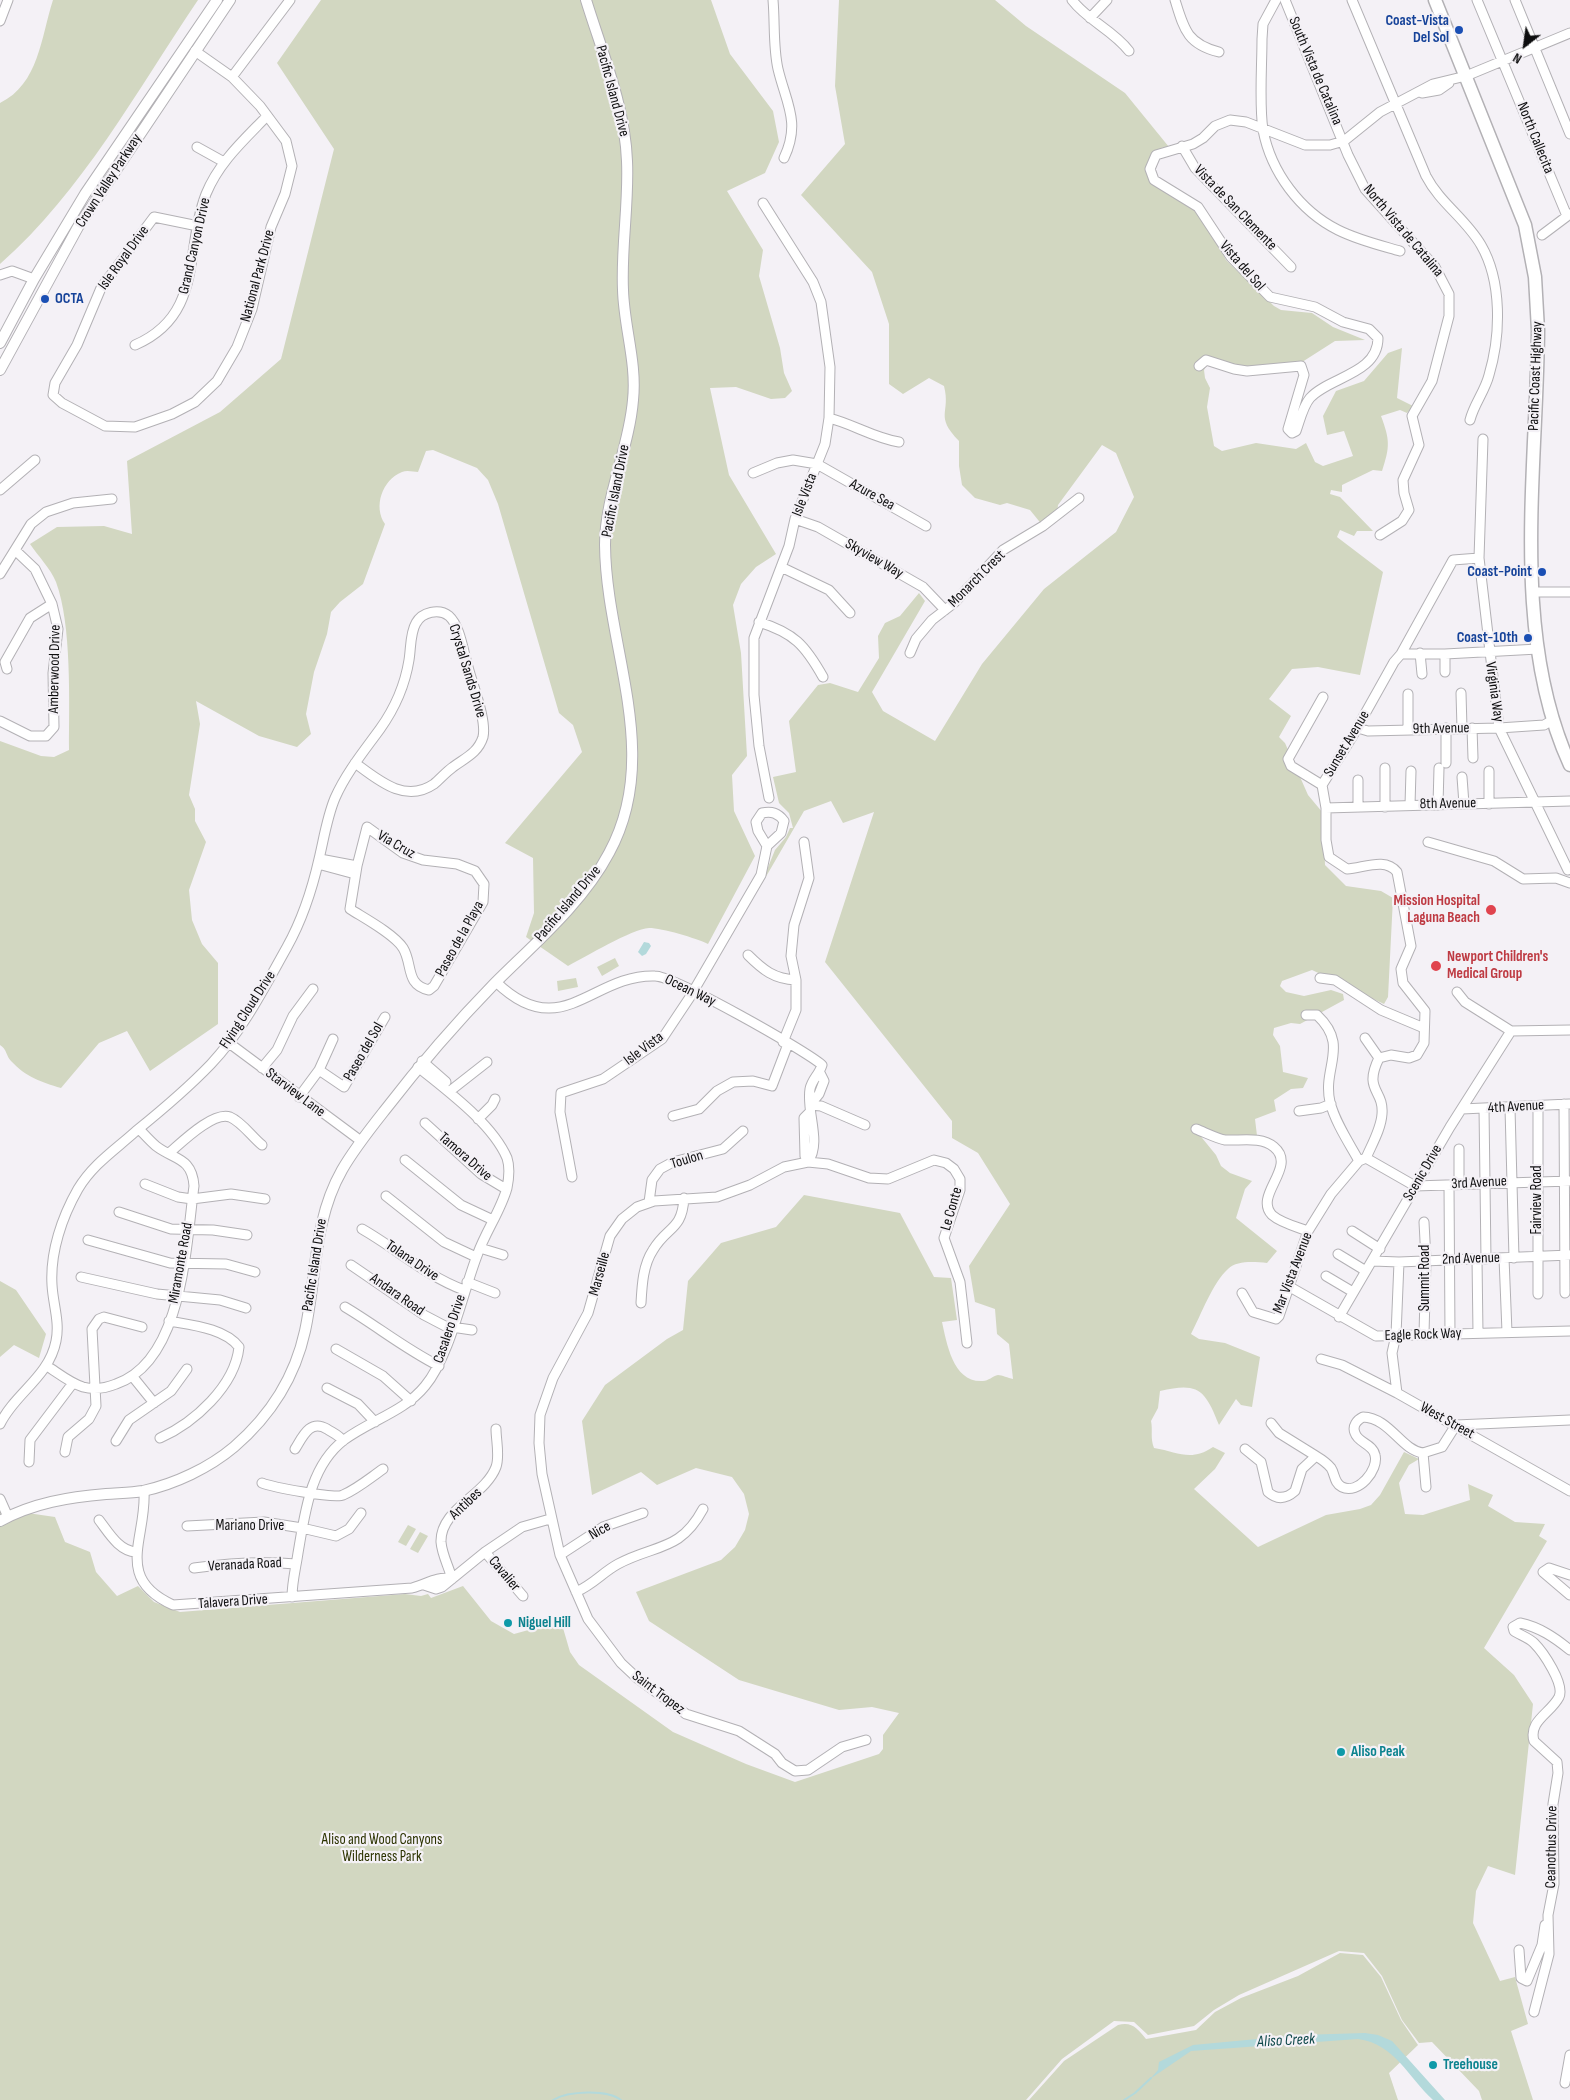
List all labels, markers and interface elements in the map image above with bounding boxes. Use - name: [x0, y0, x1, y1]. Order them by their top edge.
- place label: Coast-Vista Del Sol: [1385, 12, 1449, 47]
- street label: South Vista de Catalina: [1284, 14, 1346, 128]
- north arrow: [1500, 20, 1550, 70]
- marker: Coast-Vista Del Sol: [1453, 24, 1465, 36]
- street label: Pacific Island Drive: [591, 43, 633, 139]
- text: N: [1510, 49, 1525, 68]
- street label: North Callecita: [1513, 100, 1557, 176]
- street label: Crown Valley Parkway: [72, 131, 146, 231]
- street label: Vista de San Clemente: [1190, 161, 1280, 255]
- street label: North Vista de Catalina: [1359, 181, 1447, 281]
- street label: Grand Canyon Drive: [175, 196, 215, 296]
- street label: Isle Royal Drive: [95, 222, 153, 294]
- street label: National Park Drive: [237, 228, 279, 324]
- street label: Vista del Sol: [1215, 237, 1269, 295]
- place label: OCTA: [55, 290, 83, 308]
- marker: OCTA: [39, 293, 51, 305]
- street label: Pacific Coast Highway: [1525, 321, 1547, 431]
- street label: Pacific Island Drive: [598, 443, 634, 539]
- street label: Isle Vista: [789, 471, 821, 519]
- street label: Azure Sea: [846, 475, 898, 515]
- street label: Skyview Way: [842, 535, 906, 583]
- street label: Monarch Crest: [945, 547, 1009, 611]
- place label: Coast-Point: [1467, 563, 1532, 581]
- marker: Coast-Point: [1536, 566, 1548, 578]
- street label: Crystal Sands Drive: [444, 622, 490, 720]
- street label: Amberwood Drive: [45, 624, 65, 714]
- place label: Coast-10th: [1457, 629, 1518, 647]
- marker: Coast-10th: [1522, 632, 1534, 644]
- street label: Virginia Way: [1481, 661, 1507, 723]
- street label: Sunset Avenue: [1320, 708, 1374, 780]
- street label: 9th Avenue: [1412, 720, 1470, 738]
- street label: 8th Avenue: [1420, 795, 1476, 813]
- street label: Via Cruz: [374, 827, 418, 863]
- street label: Pacific Island Drive: [531, 862, 605, 946]
- place label: Mission Hospital Laguna Beach: [1394, 892, 1480, 927]
- street label: Paseo de la Playa: [432, 898, 488, 980]
- marker: Mission Hospital Laguna Beach: [1484, 903, 1498, 917]
- place label: Newport Children's Medical Group: [1447, 948, 1548, 983]
- marker: Newport Children's Medical Group: [1429, 959, 1443, 973]
- street label: Flying Cloud Drive: [216, 968, 280, 1052]
- street label: Ocean Way: [661, 971, 719, 1011]
- street label: Paseo del Sol: [340, 1019, 388, 1085]
- street label: Isle Vista: [621, 1028, 667, 1070]
- street label: Starview Lane: [262, 1065, 328, 1121]
- street label: 4th Avenue: [1487, 1097, 1545, 1117]
- street label: Tamora Drive: [435, 1129, 495, 1185]
- street label: Scenic Drive: [1400, 1142, 1446, 1204]
- street label: Toulon: [669, 1147, 705, 1173]
- street label: Fairview Road: [1528, 1166, 1546, 1234]
- street label: 3rd Avenue: [1451, 1173, 1507, 1193]
- street label: Le Conte: [937, 1185, 967, 1233]
- street label: Pacific Island Drive: [299, 1217, 331, 1313]
- street label: Miramonte Road: [165, 1221, 197, 1305]
- street label: Mar Vista Avenue: [1269, 1230, 1317, 1316]
- street label: Tolana Drive: [382, 1237, 442, 1285]
- street label: Summit Road: [1416, 1245, 1434, 1311]
- street label: 2nd Avenue: [1442, 1249, 1500, 1269]
- street label: Marseille: [586, 1250, 614, 1298]
- street label: Andara Road: [366, 1270, 428, 1320]
- street label: Casalero Drive: [430, 1292, 470, 1366]
- street label: Eagle Rock Way: [1384, 1325, 1462, 1345]
- street label: West Street: [1417, 1399, 1477, 1443]
- street label: Antibes: [446, 1484, 486, 1524]
- street label: Mariano Drive: [216, 1517, 284, 1535]
- street label: Nice: [586, 1518, 614, 1544]
- street label: Cavalier: [484, 1553, 524, 1595]
- street label: Veranada Road: [208, 1554, 282, 1576]
- street label: Talavera Drive: [198, 1591, 268, 1613]
- place label: Niguel Hill: [518, 1614, 571, 1632]
- marker: Niguel Hill: [502, 1617, 514, 1629]
- street label: Saint Tropez: [628, 1667, 688, 1719]
- place label: Aliso Peak: [1351, 1743, 1405, 1761]
- marker: Aliso Peak: [1335, 1746, 1347, 1758]
- street label: Ceanothus Drive: [1542, 1805, 1562, 1889]
- park label: Aliso and Wood Canyons Wilderness Park: [322, 1831, 442, 1866]
- water label: Aliso Creek: [1257, 2030, 1315, 2052]
- place label: Treehouse: [1443, 2056, 1498, 2074]
- marker: Treehouse: [1427, 2059, 1439, 2071]

